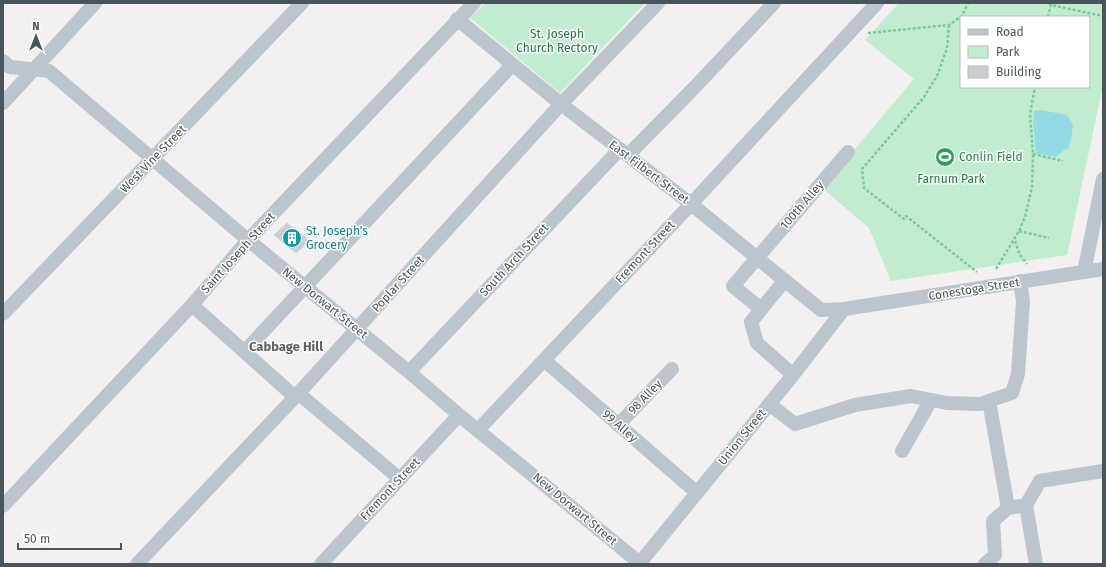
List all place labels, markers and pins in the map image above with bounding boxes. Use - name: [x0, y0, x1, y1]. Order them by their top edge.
- sports icon: Conlin Field: [934, 146, 956, 168]
- place label: Conlin Field: [959, 150, 1023, 164]
- place label: St. Joseph's Grocery: [306, 224, 368, 252]
- building icon: St. Joseph's Grocery: [281, 227, 303, 249]

